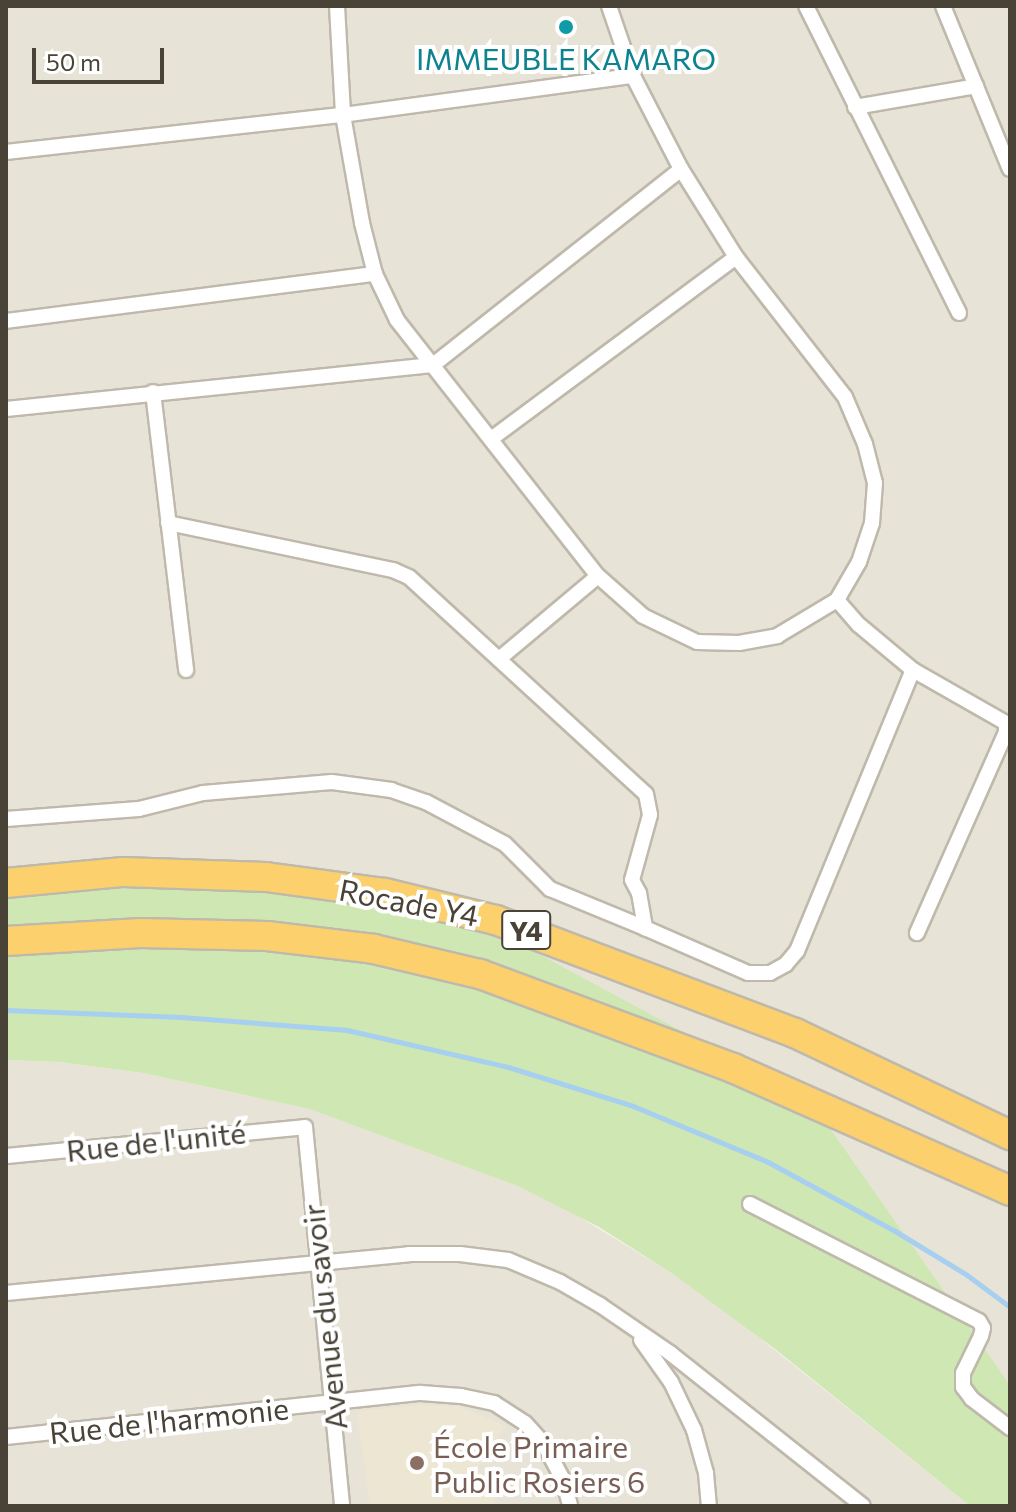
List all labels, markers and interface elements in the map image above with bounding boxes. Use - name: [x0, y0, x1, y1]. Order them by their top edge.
- marker: IMMEUBLE KAMARO: [557, 18, 575, 36]
- scale bar: [36, 32, 168, 82]
- place label: IMMEUBLE KAMARO: [416, 40, 716, 76]
- text: 50 m: [46, 47, 101, 76]
- street label: Rocade Y4: [336, 871, 482, 933]
- road number: Y4: [500, 906, 552, 954]
- street label: Rue de l'unité: [64, 1114, 248, 1168]
- street label: Avenue du savoir: [294, 1202, 354, 1432]
- street label: Rue de l'harmonie: [48, 1390, 290, 1450]
- place label: École Primaire Public Rosiers 6: [433, 1428, 645, 1498]
- marker: École Primaire Public Rosiers 6: [408, 1454, 426, 1472]

